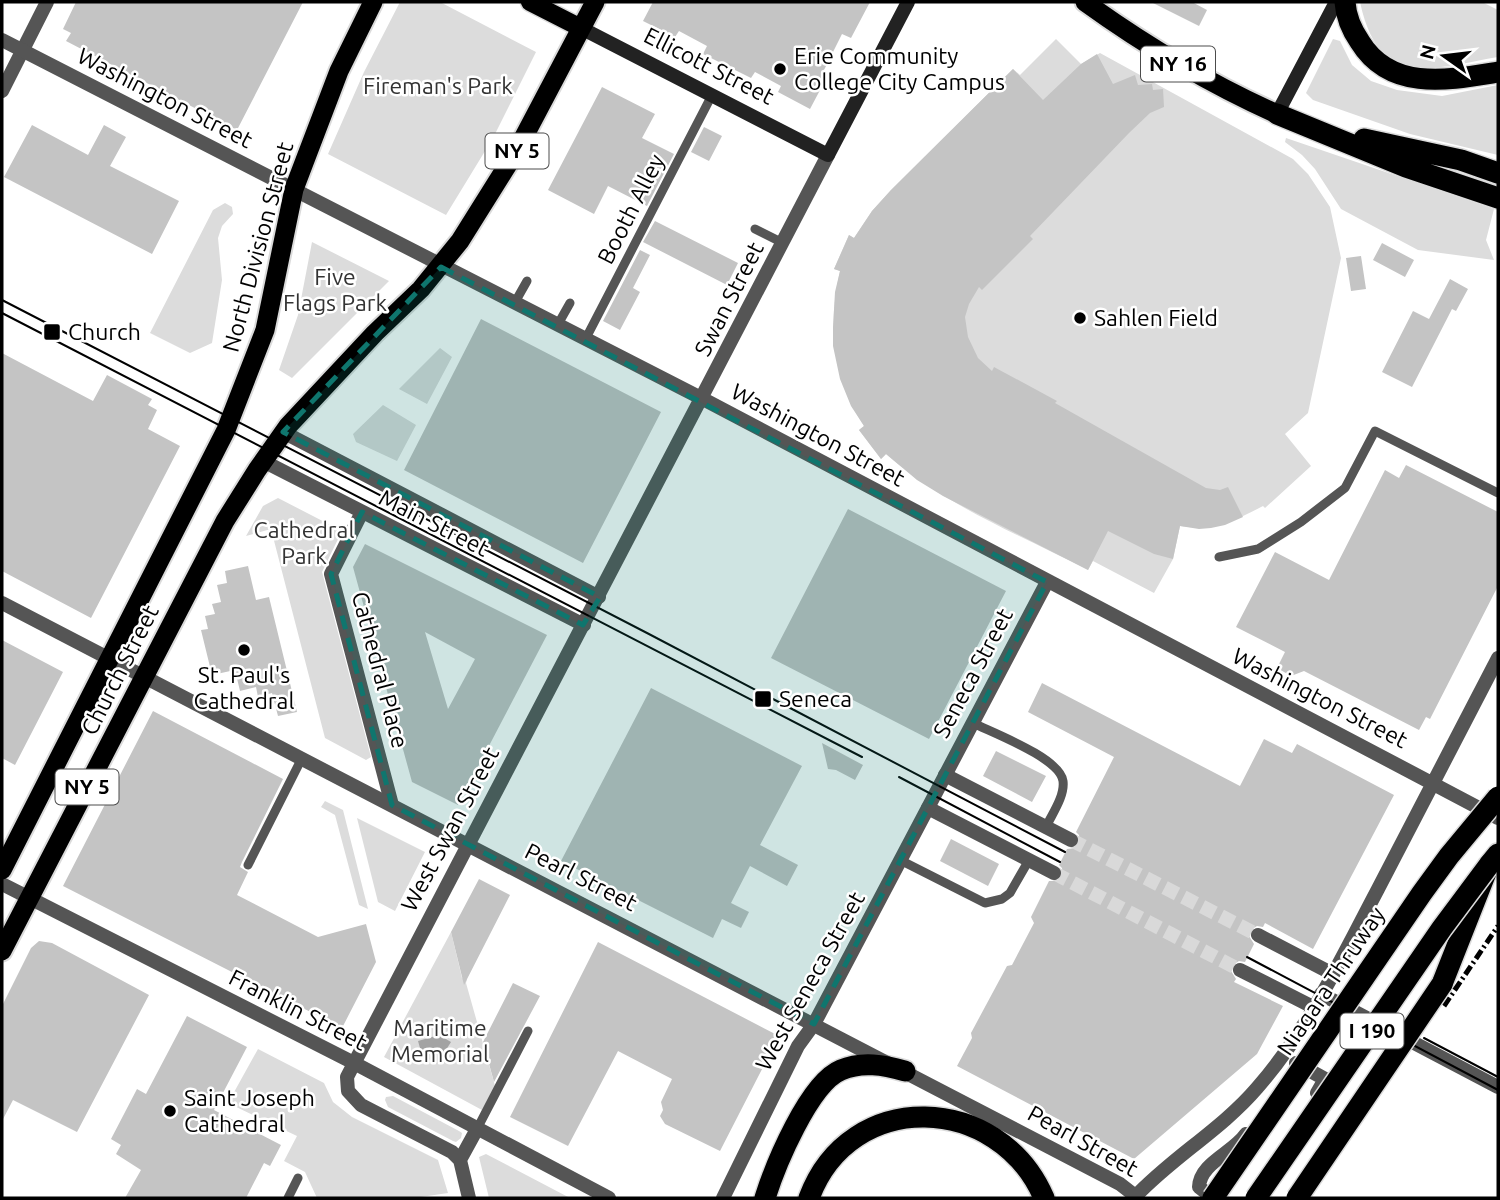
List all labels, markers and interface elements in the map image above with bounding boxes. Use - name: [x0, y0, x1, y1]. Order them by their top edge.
- north arrow: [1409, 21, 1479, 91]
- street label: Ellicott Street: [640, 22, 778, 109]
- text: N: [1415, 42, 1440, 61]
- street label: Washington Street: [74, 43, 257, 152]
- place label: Erie Community College City Campus: [794, 43, 1005, 94]
- road number: NY 16: [1141, 46, 1215, 82]
- marker: Erie Community College City Campus: [772, 61, 788, 77]
- park label: Fireman's Park: [363, 73, 513, 98]
- road number: NY 5: [486, 134, 548, 168]
- street label: North Division Street: [217, 139, 298, 355]
- street label: Booth Alley: [592, 150, 669, 268]
- street label: Swan Street: [689, 238, 768, 360]
- park label: Five Flags Park: [283, 264, 387, 315]
- place label: Sahlen Field: [1094, 305, 1218, 330]
- marker: Sahlen Field: [1072, 310, 1088, 326]
- place label: Church: [68, 319, 141, 344]
- marker: Church: [42, 322, 62, 342]
- street label: Washington Street: [727, 378, 909, 491]
- street label: Main Street: [375, 484, 493, 561]
- park label: Cathedral Park: [254, 517, 354, 568]
- street label: Cathedral Place: [348, 589, 413, 751]
- street label: Church Street: [76, 601, 163, 739]
- street label: Seneca Street: [928, 604, 1017, 742]
- marker: St. Paul's Cathedral: [236, 642, 252, 658]
- street label: Washington Street: [1229, 643, 1412, 752]
- place label: St. Paul's Cathedral: [194, 662, 294, 713]
- place label: Seneca: [779, 686, 852, 711]
- marker: Seneca: [753, 689, 773, 709]
- street label: West Swan Street: [396, 742, 503, 915]
- road number: NY 5: [56, 770, 119, 804]
- street label: Pearl Street: [521, 838, 641, 915]
- street label: West Seneca Street: [750, 887, 869, 1074]
- street label: Niagara Thruway: [1272, 902, 1389, 1059]
- street label: Franklin Street: [225, 964, 371, 1055]
- road number: I 190: [1340, 1014, 1404, 1048]
- park label: Maritime Memorial: [391, 1015, 489, 1066]
- place label: Saint Joseph Cathedral: [184, 1085, 315, 1136]
- street label: Pearl Street: [1024, 1100, 1143, 1181]
- marker: Saint Joseph Cathedral: [162, 1103, 178, 1119]

